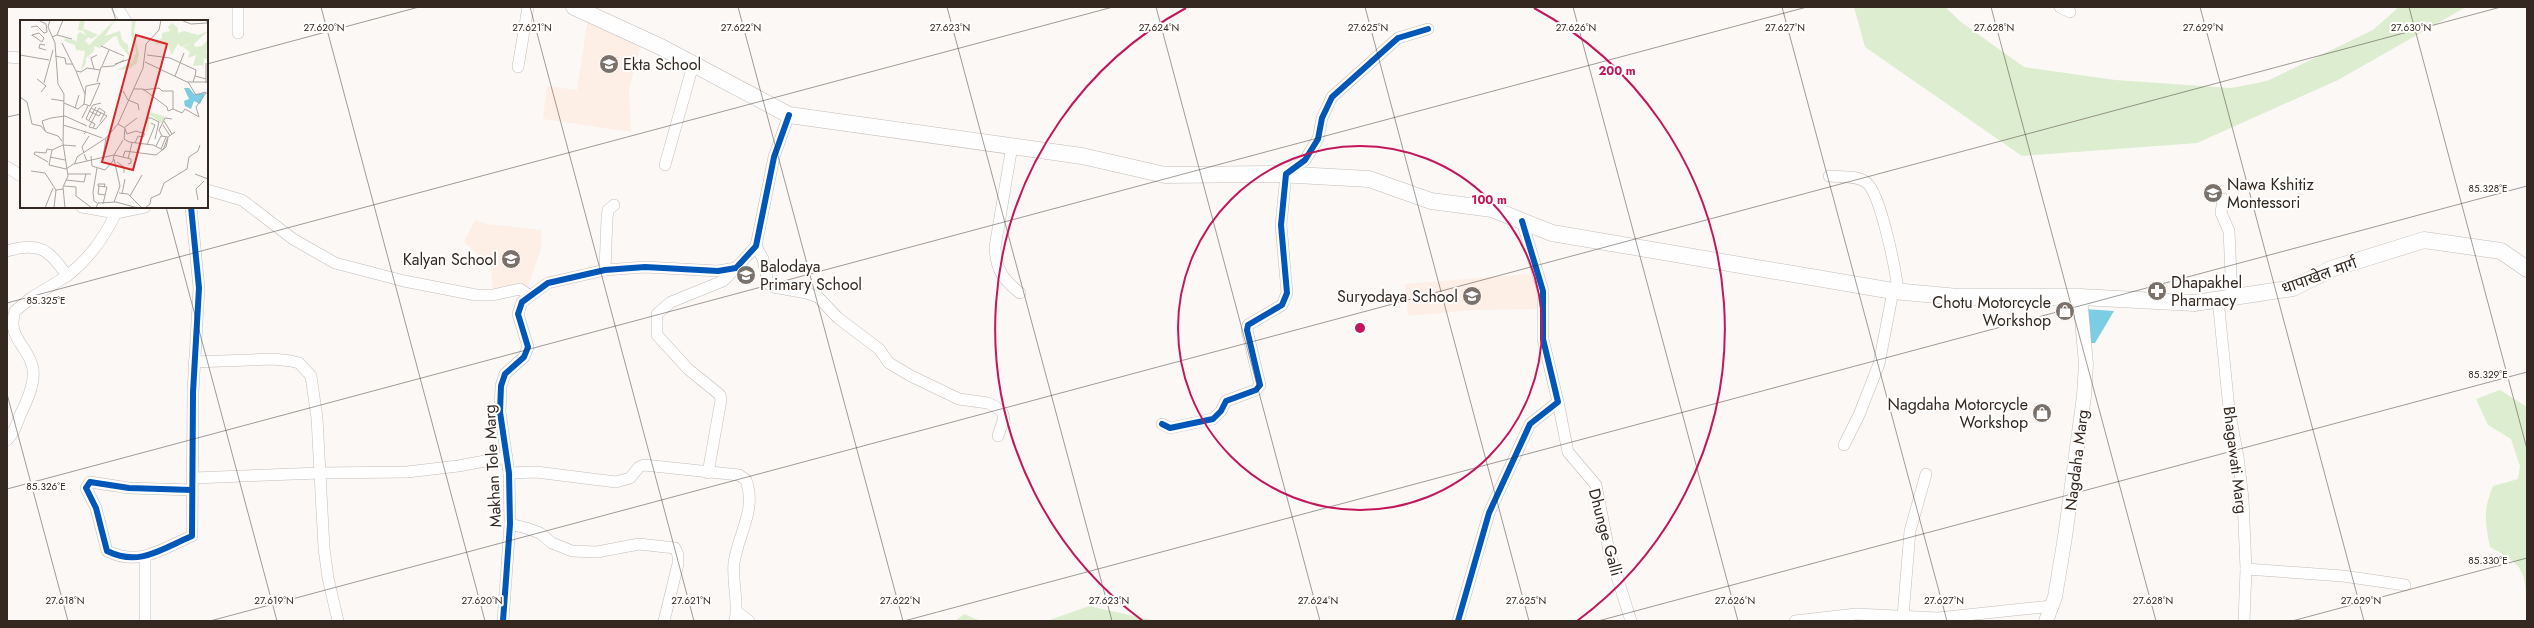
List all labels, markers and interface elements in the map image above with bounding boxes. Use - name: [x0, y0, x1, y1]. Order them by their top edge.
- inset map: [20, 20, 208, 208]
- text: 27.620°N: [304, 20, 344, 35]
- text: 27.621°N: [512, 20, 552, 35]
- text: 27.622°N: [721, 20, 761, 35]
- text: 27.623°N: [930, 20, 970, 35]
- text: 27.624°N: [1139, 20, 1179, 35]
- text: 27.625°N: [1348, 20, 1388, 35]
- text: 27.626°N: [1556, 20, 1596, 35]
- text: 27.627°N: [1765, 20, 1805, 35]
- text: 27.628°N: [1974, 20, 2014, 35]
- text: 27.629°N: [2183, 20, 2223, 35]
- text: 27.630°N: [2391, 20, 2431, 35]
- school or university icon: Ekta School: [598, 53, 620, 75]
- place label: Ekta School: [623, 53, 701, 76]
- text: 200 m: [1598, 62, 1636, 80]
- place label: Nawa Kshitiz Montessori: [2227, 173, 2314, 214]
- text: 85.328°E: [2469, 181, 2508, 196]
- school or university icon: Nawa Kshitiz Montessori: [2202, 182, 2224, 204]
- text: 100 m: [1471, 191, 1507, 209]
- place label: Kalyan School: [403, 248, 497, 271]
- school or university icon: Kalyan School: [500, 248, 522, 270]
- street label: धापाखेल मार्ग: [2278, 251, 2361, 300]
- place label: Balodaya Primary School: [760, 255, 862, 296]
- school or university icon: Balodaya Primary School: [735, 264, 757, 286]
- place label: Dhapakhel Pharmacy: [2171, 271, 2242, 312]
- pharmacy icon: Dhapakhel Pharmacy: [2146, 280, 2168, 302]
- place label: Suryodaya School: [1337, 285, 1458, 308]
- school or university icon: Suryodaya School: [1461, 285, 1483, 307]
- place label: Chotu Motorcycle Workshop: [1932, 291, 2051, 332]
- text: 85.325°E: [26, 293, 66, 308]
- shop icon: Chotu Motorcycle Workshop: [2054, 300, 2076, 322]
- centre of rings: [1353, 321, 1367, 335]
- text: 85.329°E: [2468, 367, 2508, 382]
- place label: Nagdaha Motorcycle Workshop: [1888, 393, 2028, 434]
- shop icon: Nagdaha Motorcycle Workshop: [2031, 402, 2053, 424]
- street label: Makhan Tole Marg: [478, 404, 507, 528]
- street label: Bhagawati Marg: [2217, 405, 2254, 515]
- street label: Nagdaha Marg: [2059, 408, 2094, 512]
- text: 85.326°E: [26, 479, 66, 494]
- street label: Dhunge Galli: [1583, 486, 1628, 579]
- text: 85.330°E: [2468, 553, 2508, 568]
- text: 27.618°N: [45, 593, 85, 608]
- text: 27.619°N: [254, 593, 294, 608]
- text: 27.620°N: [462, 593, 502, 608]
- text: 27.621°N: [671, 593, 711, 608]
- text: 27.622°N: [880, 593, 920, 608]
- text: 27.623°N: [1089, 593, 1129, 608]
- text: 27.624°N: [1298, 593, 1338, 608]
- text: 27.625°N: [1506, 593, 1546, 608]
- text: 27.626°N: [1715, 593, 1755, 608]
- text: 27.627°N: [1924, 593, 1964, 608]
- text: 27.628°N: [2133, 593, 2173, 608]
- text: 27.629°N: [2341, 593, 2381, 608]

